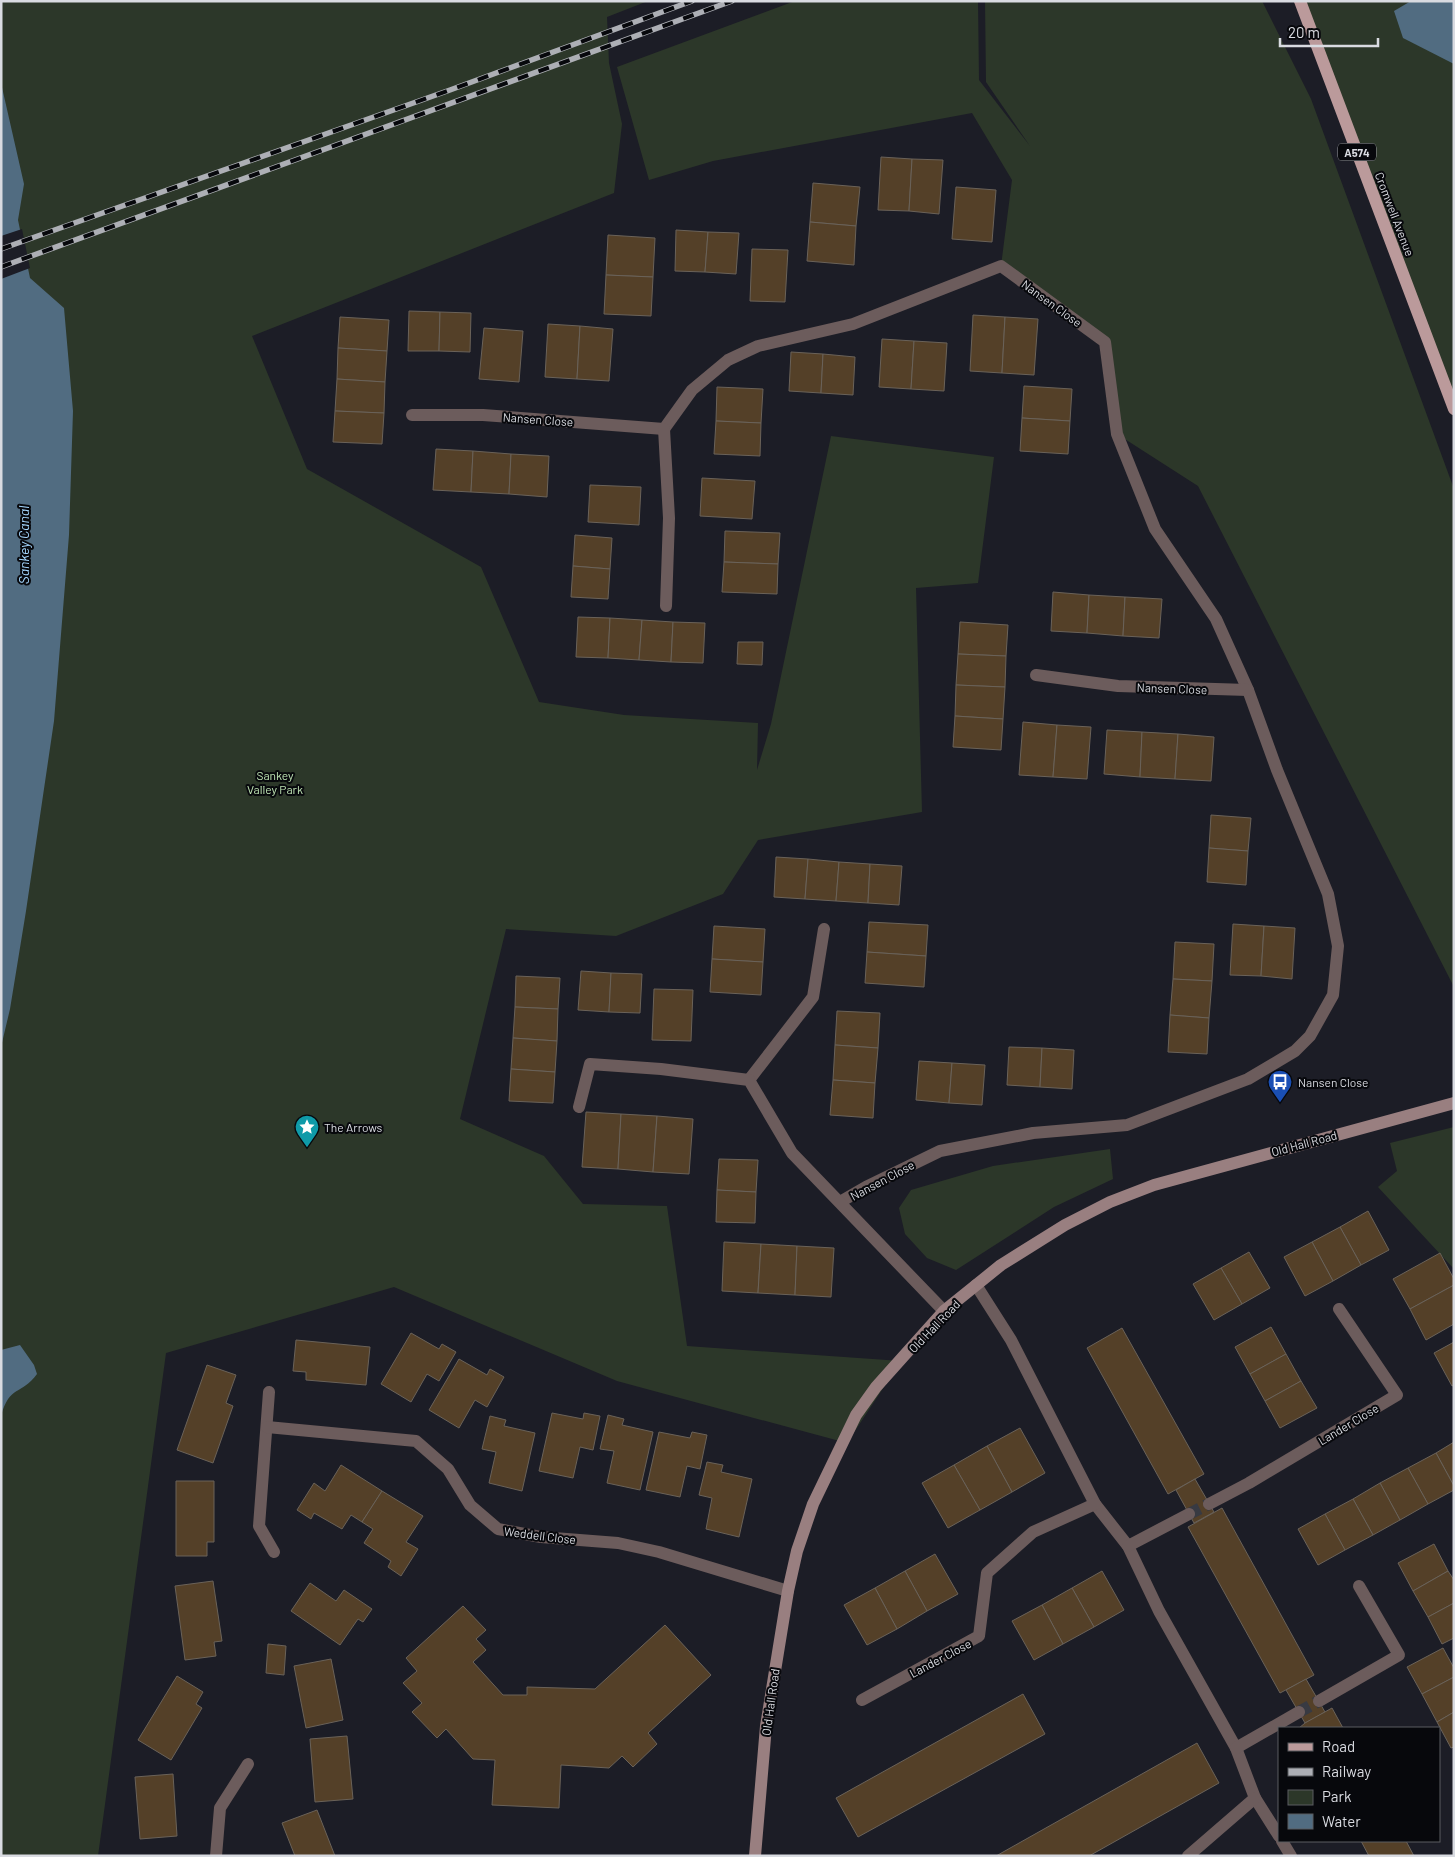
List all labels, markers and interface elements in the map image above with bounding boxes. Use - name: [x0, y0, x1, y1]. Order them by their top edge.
- scale bar: [1280, 15, 1378, 47]
- text: 20 m: [1288, 23, 1320, 41]
- road number: A574: [1338, 144, 1376, 160]
- street label: Cromwell Avenue: [1373, 170, 1417, 258]
- street label: Nansen Close: [1019, 277, 1085, 329]
- street label: Nansen Close: [502, 410, 574, 428]
- water label: Sankey Canal: [15, 506, 32, 584]
- street label: Nansen Close: [1137, 680, 1207, 696]
- park label: Sankey Valley Park: [247, 768, 303, 796]
- bus stop icon: Nansen Close: [1267, 1069, 1293, 1103]
- place label: Nansen Close: [1298, 1075, 1369, 1089]
- place icon: The Arrows: [294, 1114, 320, 1148]
- place label: The Arrows: [324, 1120, 383, 1134]
- street label: Old Hall Road: [1270, 1127, 1338, 1159]
- street label: Nansen Close: [848, 1157, 916, 1203]
- street label: Old Hall Road: [905, 1297, 963, 1355]
- street label: Lander Close: [1315, 1401, 1381, 1447]
- street label: Weddell Close: [503, 1524, 577, 1546]
- street label: Lander Close: [907, 1636, 973, 1680]
- street label: Old Hall Road: [758, 1668, 782, 1736]
- legend: [1278, 1727, 1440, 1842]
- text: Road: [1322, 1737, 1355, 1755]
- text: Railway: [1322, 1762, 1371, 1780]
- text: Park: [1322, 1787, 1352, 1805]
- text: Water: [1322, 1812, 1361, 1830]

